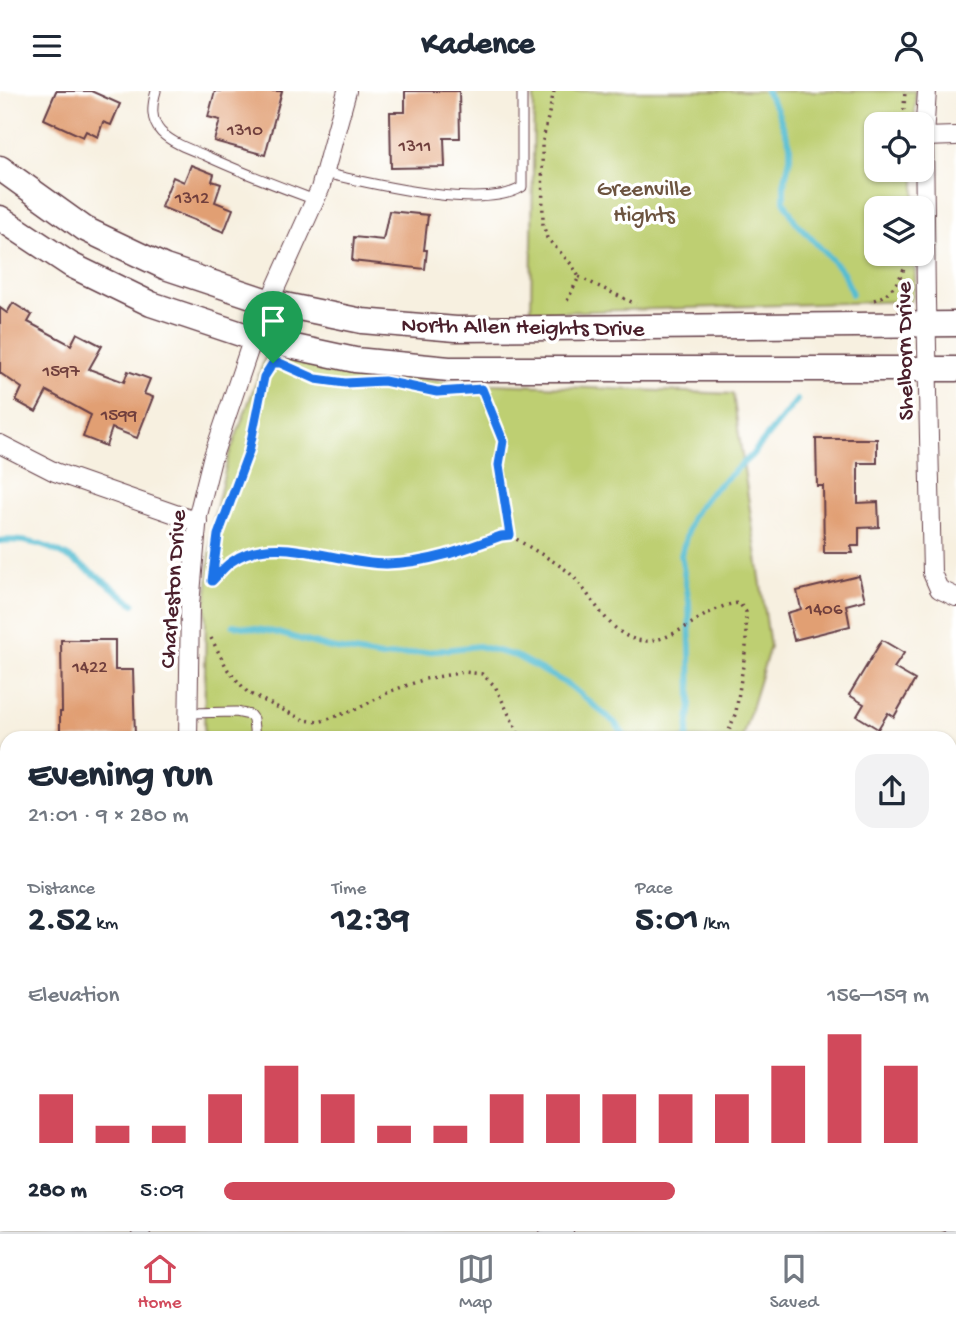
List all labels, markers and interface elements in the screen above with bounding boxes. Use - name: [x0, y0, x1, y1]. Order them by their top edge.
- icon: menu: [28, 27, 66, 65]
- text: Kadence: [421, 27, 535, 65]
- icon: person: [890, 27, 928, 65]
- map controls: [864, 112, 934, 266]
- button: locate: [864, 112, 934, 182]
- house number: 1310: [226, 120, 263, 143]
- house number: 1311: [398, 136, 431, 159]
- park label: Greenville Hights: [597, 177, 692, 230]
- house number: 1312: [174, 188, 209, 211]
- button: layers: [864, 196, 934, 266]
- street label: Shelborn Drive: [892, 280, 921, 421]
- pin: [243, 291, 303, 363]
- icon: arrive: [254, 302, 292, 340]
- street label: North Allen Heights Drive: [401, 313, 646, 344]
- house number: 1597: [41, 361, 81, 384]
- house number: 1599: [100, 405, 138, 428]
- street label: Charleston Drive: [155, 508, 194, 669]
- house number: 1406: [804, 599, 843, 622]
- house number: 1422: [71, 657, 108, 680]
- button: share: [855, 754, 929, 828]
- text: Evening run: [28, 755, 212, 799]
- text: 21:01 · 9 × 280 m: [28, 803, 188, 830]
- text: Distance: [28, 878, 95, 901]
- text: Time: [332, 878, 366, 901]
- text: Pace: [635, 878, 673, 901]
- text: 2.52: [28, 901, 92, 942]
- text: 12:39: [332, 901, 410, 942]
- text: 5:01: [635, 901, 699, 942]
- text: km: [92, 913, 118, 936]
- text: /km: [699, 913, 730, 936]
- text: Elevation: [28, 983, 119, 1010]
- text: 156–159 m: [827, 983, 929, 1010]
- text: 280 m: [28, 1178, 87, 1205]
- text: 5:09: [140, 1178, 184, 1205]
- tab: Home: [138, 1250, 182, 1315]
- tab: Map: [457, 1250, 495, 1315]
- tab: Saved: [770, 1250, 818, 1315]

